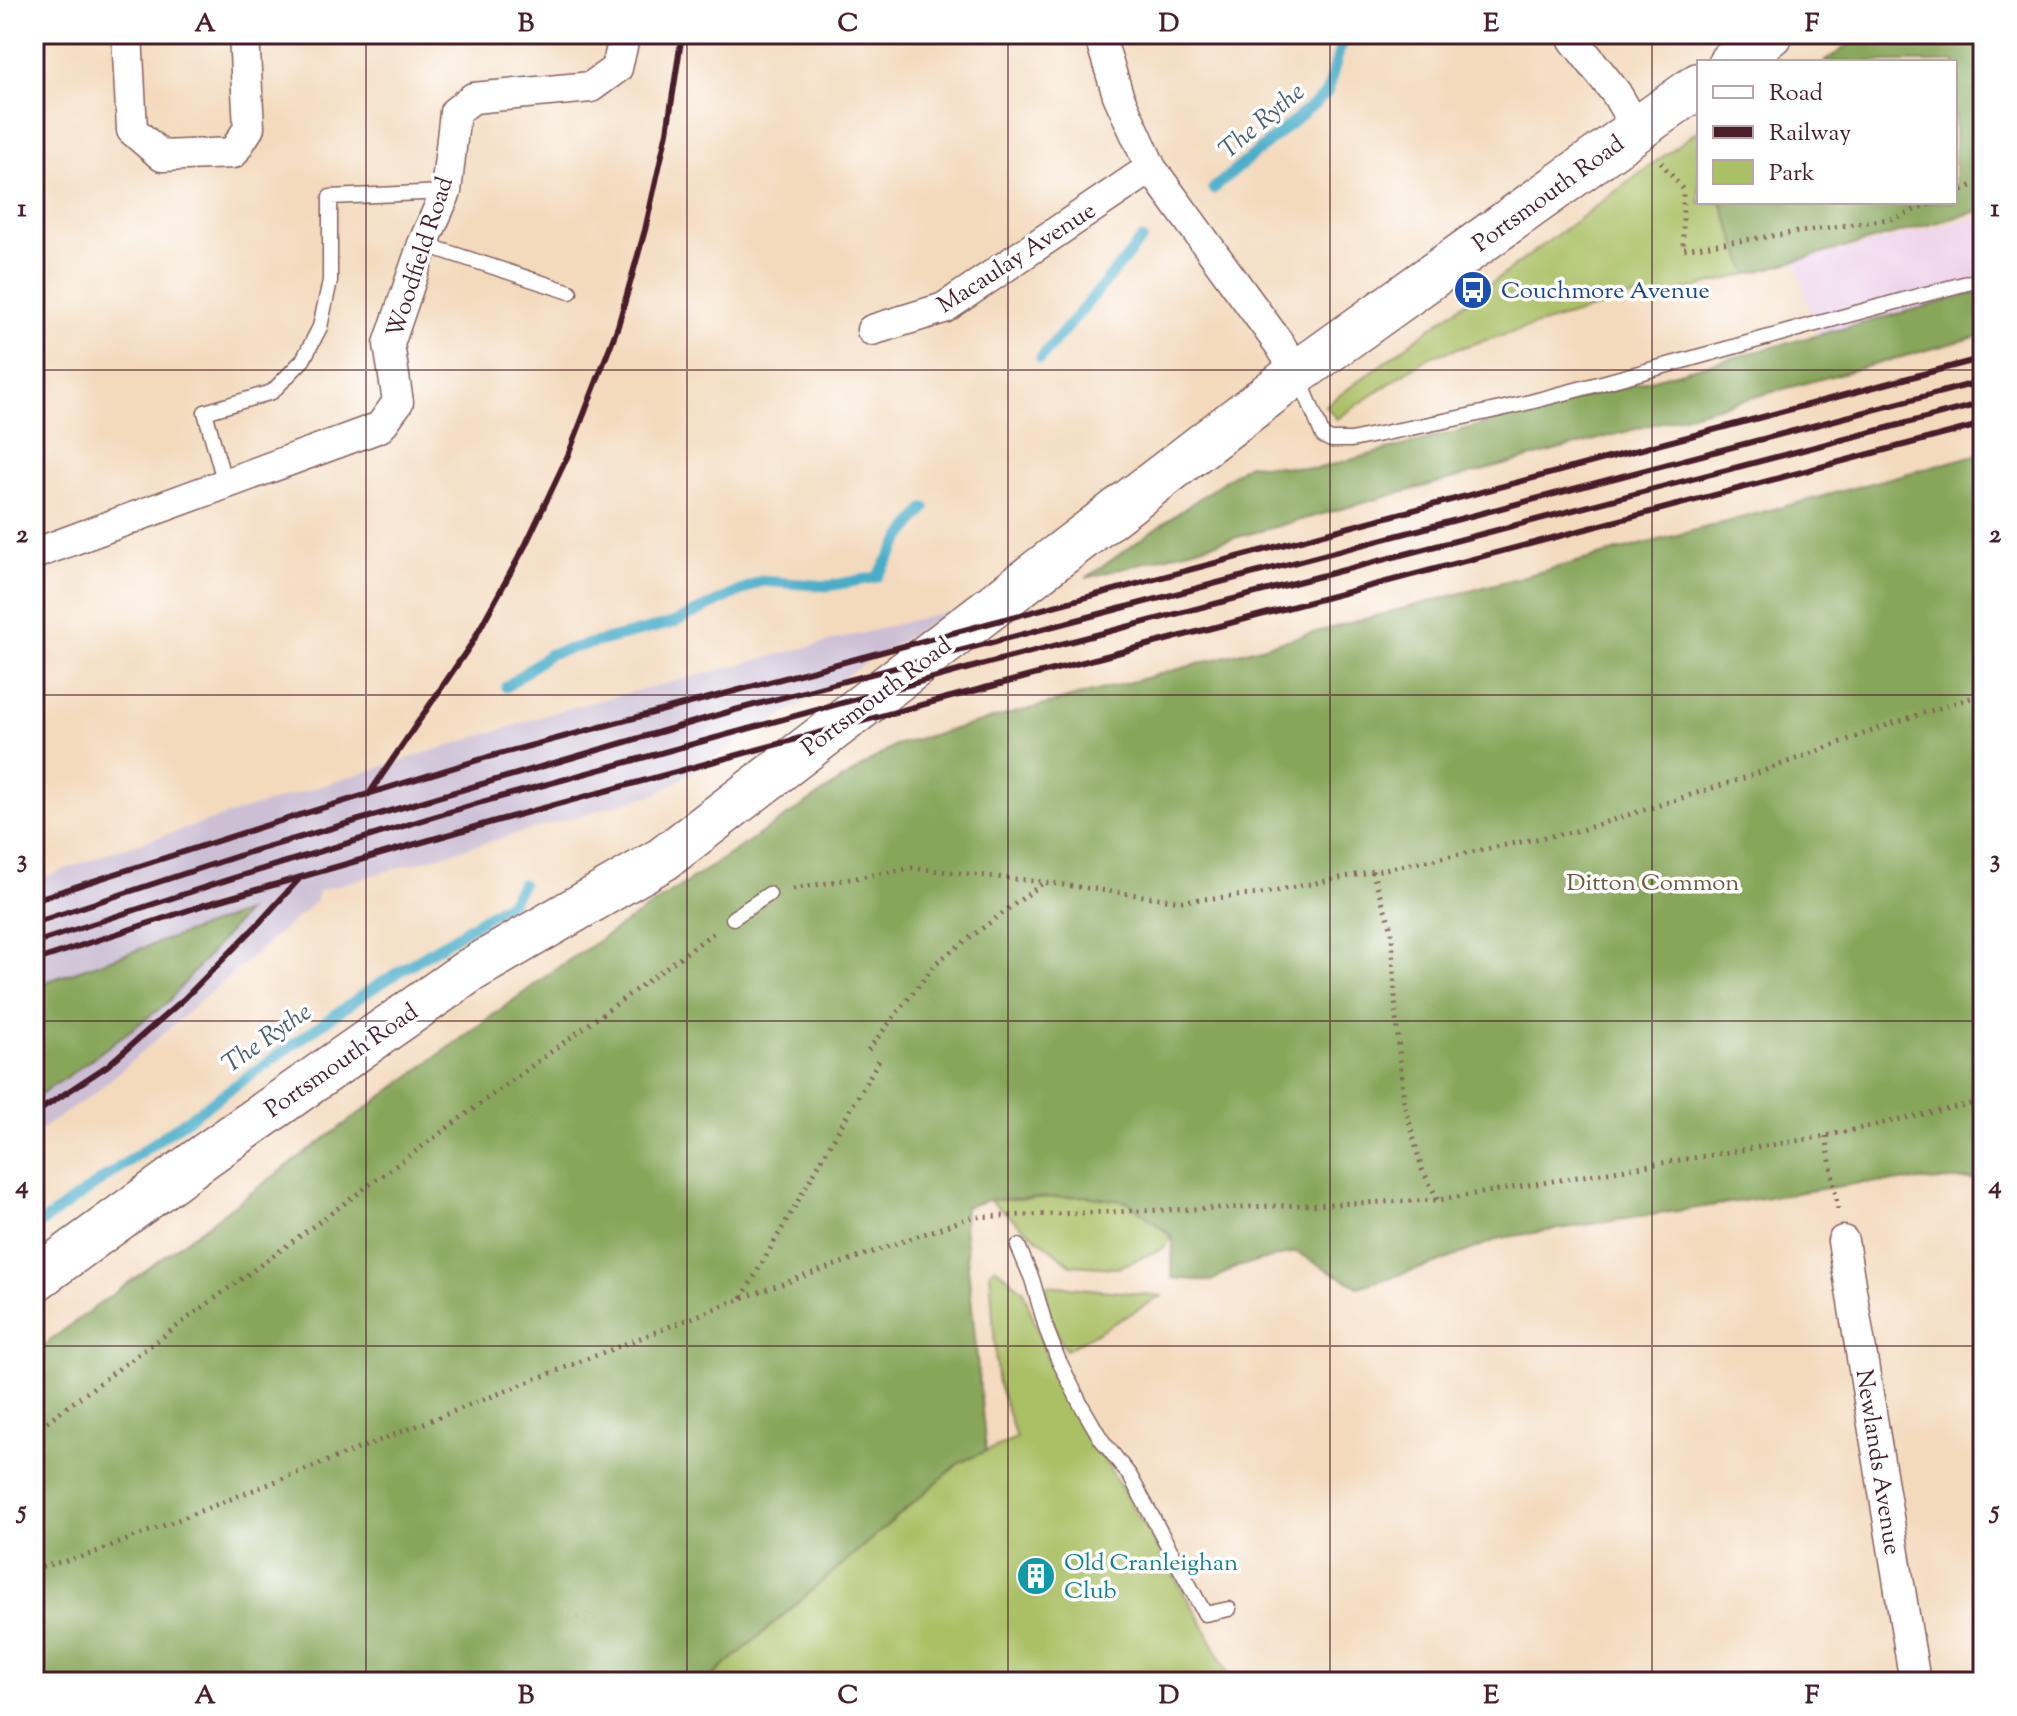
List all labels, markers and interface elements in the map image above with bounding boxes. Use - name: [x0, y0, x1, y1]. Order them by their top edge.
- text: A: [194, 6, 216, 43]
- text: B: [518, 6, 535, 43]
- text: C: [838, 6, 858, 43]
- text: D: [1159, 6, 1179, 43]
- text: E: [1483, 6, 1499, 43]
- text: F: [1805, 6, 1820, 43]
- legend: [1697, 60, 1957, 204]
- water label: The Rythe: [1212, 75, 1314, 169]
- text: Road: [1769, 77, 1823, 111]
- text: Railway: [1769, 117, 1851, 151]
- street label: Portsmouth Road: [1466, 128, 1632, 261]
- text: Park: [1769, 157, 1815, 191]
- street label: Woodfield Road: [379, 172, 463, 342]
- text: 1: [18, 191, 27, 228]
- text: 1: [1991, 191, 2000, 228]
- street label: Macaulay Avenue: [931, 195, 1103, 323]
- bus stop icon: Couchmore Avenue: [1452, 269, 1494, 311]
- place label: Couchmore Avenue: [1501, 275, 1710, 309]
- text: 2: [16, 517, 29, 554]
- text: 2: [1989, 517, 2002, 554]
- street label: Portsmouth Road: [795, 630, 960, 765]
- text: 3: [17, 842, 27, 879]
- text: 3: [1990, 842, 2000, 879]
- park label: Ditton Common: [1566, 867, 1740, 901]
- water label: The Rythe: [215, 995, 320, 1083]
- street label: Portsmouth Road: [259, 996, 426, 1127]
- text: 4: [14, 1168, 29, 1205]
- text: 4: [1987, 1168, 2002, 1205]
- street label: Newlands Avenue: [1846, 1367, 1908, 1558]
- text: 5: [16, 1493, 27, 1530]
- text: 5: [1989, 1493, 2000, 1530]
- place label: Old Cranleighan Club: [1064, 1547, 1238, 1609]
- building icon: Old Cranleighan Club: [1015, 1555, 1057, 1597]
- text: A: [194, 1678, 216, 1715]
- text: B: [518, 1678, 535, 1715]
- text: C: [838, 1678, 858, 1715]
- text: D: [1159, 1678, 1179, 1715]
- text: E: [1483, 1678, 1499, 1715]
- text: F: [1805, 1678, 1820, 1715]

